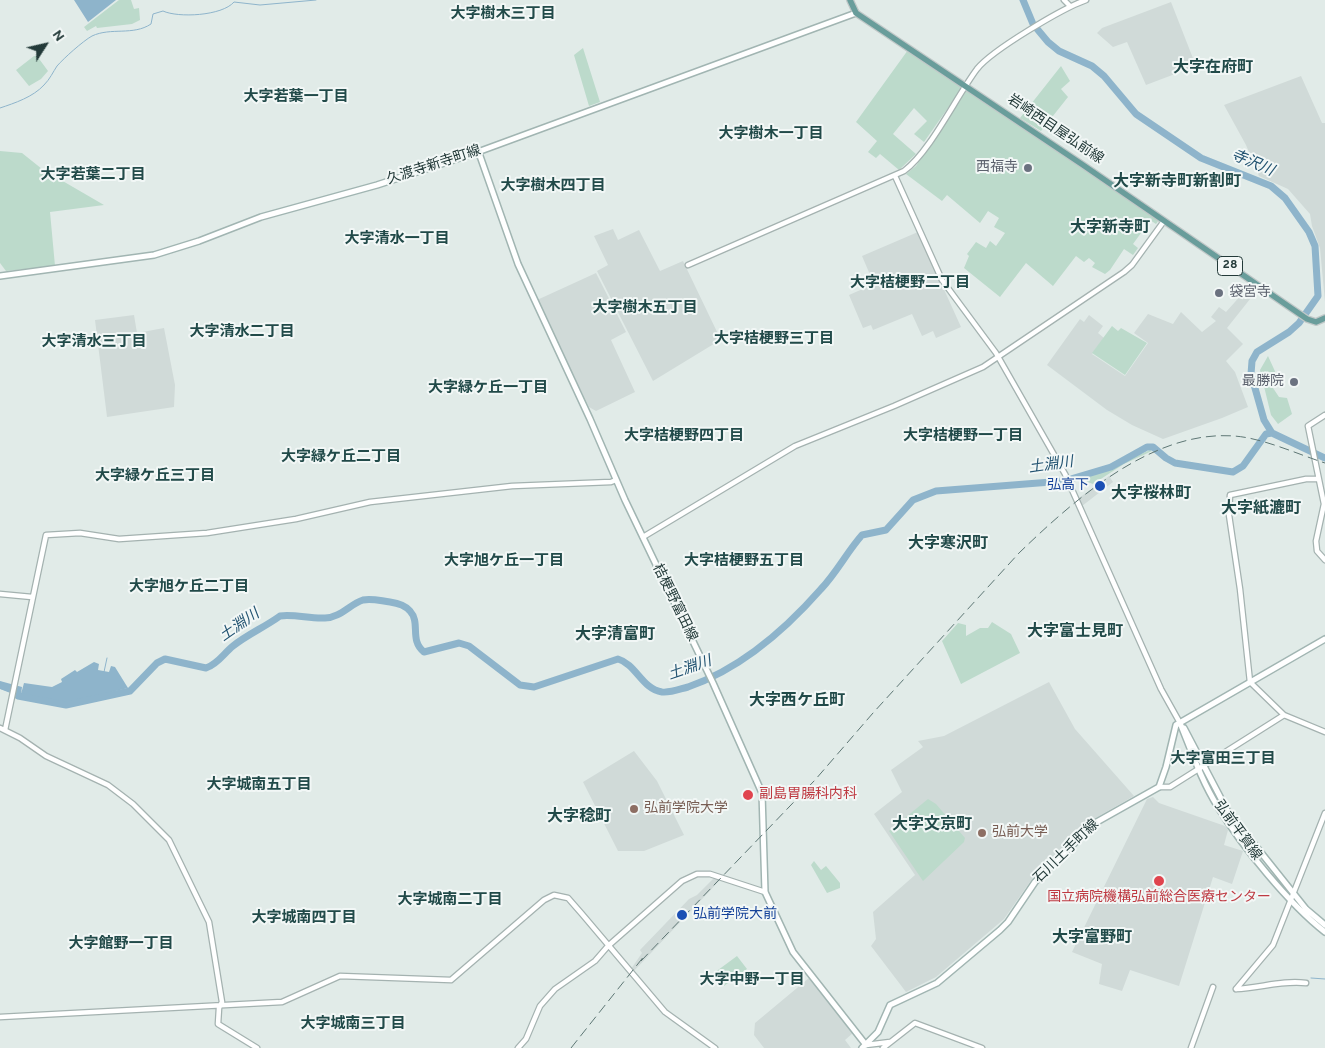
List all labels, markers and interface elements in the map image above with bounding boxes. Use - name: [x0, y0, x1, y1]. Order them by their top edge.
- district label: 大字樹木三丁目: [451, 6, 555, 24]
- north arrow: [20, 20, 70, 70]
- text: N: [48, 27, 68, 45]
- district label: 大字在府町: [1173, 59, 1253, 79]
- district label: 大字若葉一丁目: [244, 89, 348, 107]
- street label: 岩崎西目屋弘前線: [1004, 92, 1106, 168]
- district label: 大字樹木一丁目: [719, 126, 823, 144]
- street label: 久渡寺新寺町線: [385, 143, 483, 189]
- water label: 寺沢川: [1228, 147, 1276, 181]
- place label: 西福寺: [976, 160, 1018, 176]
- marker: 西福寺: [1022, 162, 1034, 174]
- district label: 大字若葉二丁目: [41, 167, 145, 185]
- district label: 大字新寺町新割町: [1113, 173, 1241, 193]
- district label: 大字樹木四丁目: [501, 178, 605, 196]
- district label: 大字新寺町: [1070, 219, 1150, 239]
- district label: 大字清水一丁目: [345, 231, 449, 249]
- road number: 28: [1218, 256, 1242, 276]
- district label: 大字桔梗野二丁目: [850, 275, 970, 293]
- place label: 袋宮寺: [1229, 285, 1271, 301]
- marker: 袋宮寺: [1213, 287, 1225, 299]
- district label: 大字樹木五丁目: [593, 300, 697, 318]
- district label: 大字清水二丁目: [190, 324, 294, 342]
- district label: 大字桔梗野三丁目: [714, 331, 834, 349]
- district label: 大字清水三丁目: [42, 334, 146, 352]
- place label: 最勝院: [1242, 374, 1284, 390]
- marker: 最勝院: [1288, 376, 1300, 388]
- district label: 大字緑ケ丘一丁目: [428, 380, 548, 398]
- district label: 大字桔梗野四丁目: [624, 428, 744, 446]
- district label: 大字桔梗野一丁目: [903, 428, 1023, 446]
- district label: 大字緑ケ丘二丁目: [281, 449, 401, 467]
- water label: 土淵川: [1027, 454, 1075, 478]
- district label: 大字緑ケ丘三丁目: [95, 468, 215, 486]
- place label: 弘高下: [1047, 478, 1089, 494]
- marker: 弘高下: [1093, 479, 1107, 493]
- district label: 大字桜林町: [1111, 485, 1191, 505]
- district label: 大字紙漉町: [1221, 500, 1301, 520]
- district label: 大字寒沢町: [908, 535, 988, 555]
- district label: 大字旭ケ丘一丁目: [444, 553, 564, 571]
- district label: 大字桔梗野五丁目: [684, 553, 804, 571]
- street label: 桔梗野富田線: [648, 562, 700, 644]
- district label: 大字旭ケ丘二丁目: [129, 579, 249, 597]
- water label: 土淵川: [216, 606, 264, 646]
- district label: 大字富士見町: [1027, 623, 1123, 643]
- district label: 大字清富町: [575, 626, 655, 646]
- water label: 土淵川: [666, 653, 714, 685]
- district label: 大字西ケ丘町: [749, 692, 845, 712]
- district label: 大字富田三丁目: [1171, 751, 1275, 769]
- district label: 大字城南五丁目: [207, 777, 311, 795]
- place label: 副島胃腸科内科: [759, 787, 857, 803]
- marker: 副島胃腸科内科: [741, 788, 755, 802]
- street label: 弘前平賀線: [1210, 798, 1264, 864]
- place label: 弘前学院大学: [644, 801, 728, 817]
- marker: 弘前学院大学: [628, 803, 640, 815]
- district label: 大字稔町: [547, 808, 611, 828]
- district label: 大字文京町: [892, 816, 972, 836]
- street label: 石川土手町線: [1031, 817, 1103, 887]
- place label: 弘前大学: [992, 825, 1048, 841]
- marker: 弘前大学: [976, 827, 988, 839]
- marker: 国立病院機構弘前総合医療センター: [1152, 874, 1166, 888]
- place label: 国立病院機構弘前総合医療センター: [1047, 890, 1271, 906]
- district label: 大字城南二丁目: [398, 892, 502, 910]
- place label: 弘前学院大前: [693, 907, 777, 923]
- marker: 弘前学院大前: [675, 908, 689, 922]
- district label: 大字城南四丁目: [252, 910, 356, 928]
- district label: 大字富野町: [1052, 929, 1132, 949]
- district label: 大字館野一丁目: [69, 936, 173, 954]
- district label: 大字中野一丁目: [700, 972, 804, 990]
- district label: 大字城南三丁目: [301, 1016, 405, 1034]

